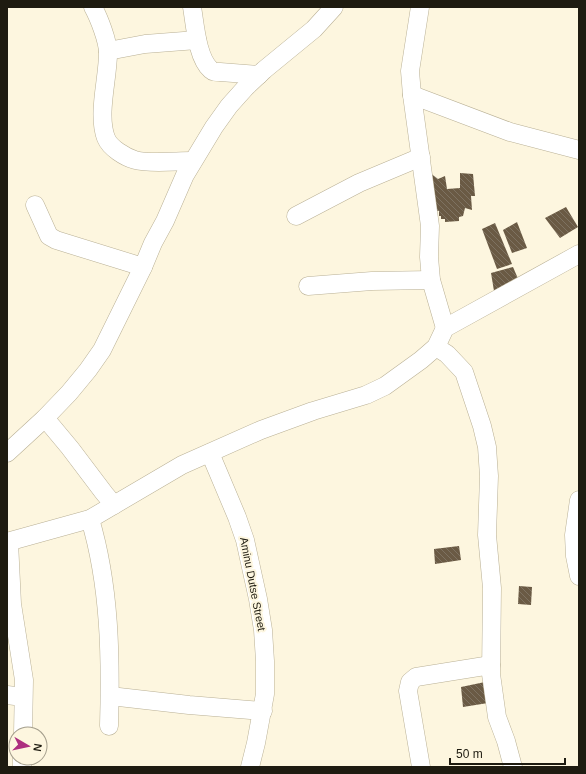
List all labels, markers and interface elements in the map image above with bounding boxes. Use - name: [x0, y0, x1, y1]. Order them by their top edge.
- street label: Aminu Dutse Street: [238, 536, 268, 632]
- north arrow: [8, 726, 48, 766]
- scale bar: [450, 740, 565, 766]
- text: N: [31, 743, 44, 752]
- text: 50 m: [456, 747, 483, 761]

